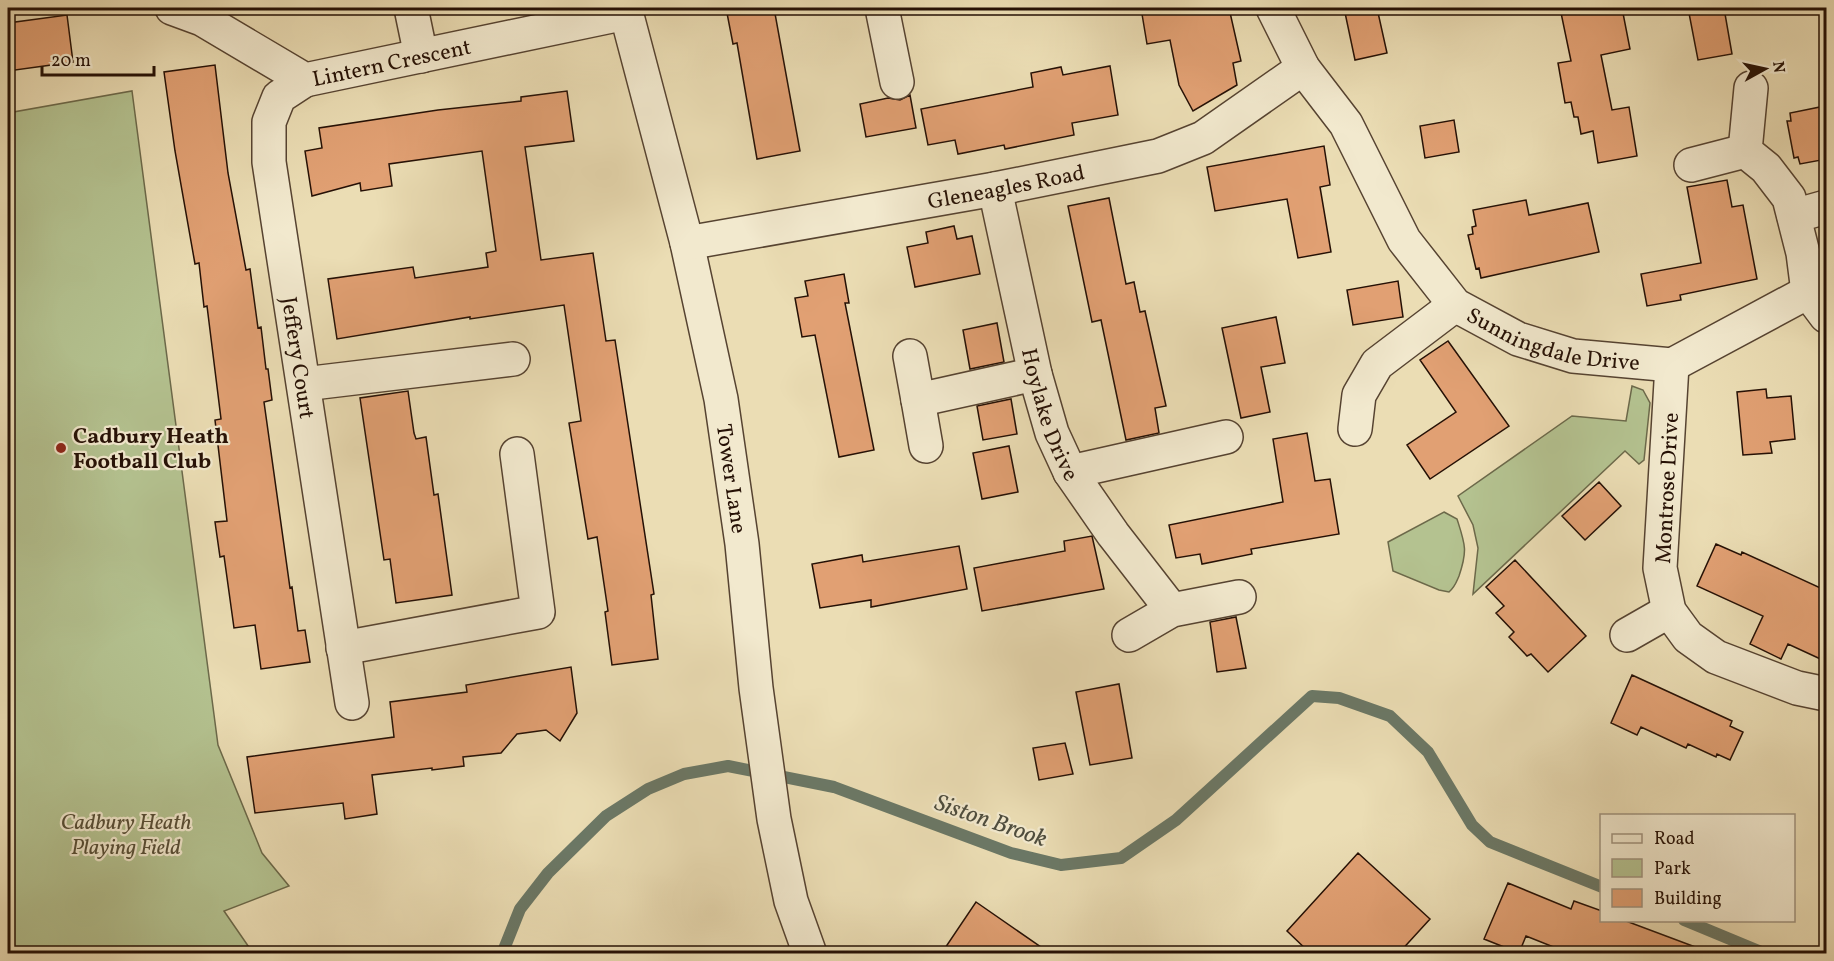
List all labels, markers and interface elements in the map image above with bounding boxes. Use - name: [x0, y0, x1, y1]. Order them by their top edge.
- street label: Lintern Crescent: [310, 33, 474, 96]
- scale bar: [42, 39, 154, 77]
- north arrow: [1735, 39, 1795, 99]
- text: 20 m: [51, 49, 91, 74]
- text: N: [1766, 60, 1790, 75]
- street label: Gleneagles Road: [925, 158, 1088, 219]
- street label: Jeffery Court: [272, 295, 321, 422]
- street label: Sunningdale Drive: [1460, 301, 1641, 380]
- street label: Hoylake Drive: [1012, 346, 1085, 488]
- street label: Montrose Drive: [1649, 412, 1688, 565]
- place label: Cadbury Heath Football Club: [73, 422, 229, 478]
- street label: Tower Lane: [707, 422, 753, 536]
- marker: Cadbury Heath Football Club: [54, 441, 68, 455]
- water label: Siston Brook: [930, 787, 1051, 857]
- park label: Cadbury Heath Playing Field: [61, 808, 191, 864]
- legend: [1600, 814, 1795, 922]
- text: Road: [1654, 827, 1695, 852]
- text: Park: [1654, 857, 1691, 882]
- text: Building: [1654, 887, 1722, 912]

